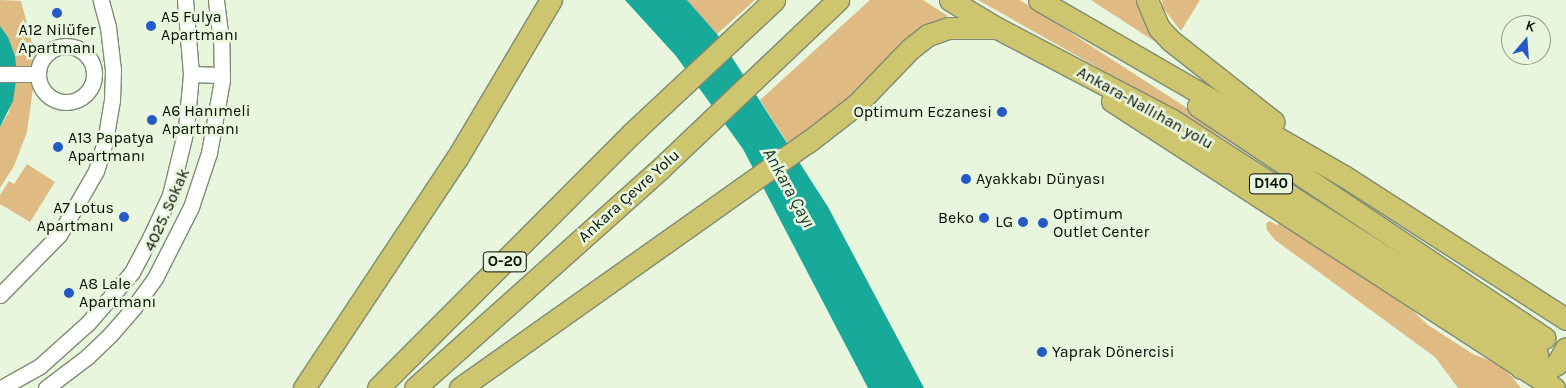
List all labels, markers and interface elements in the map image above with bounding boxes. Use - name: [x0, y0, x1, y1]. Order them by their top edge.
- marker: A12 Nilüfer Apartmanı: [51, 7, 63, 19]
- place label: A5 Fulya Apartmanı: [161, 7, 238, 45]
- north arrow: [1501, 15, 1551, 65]
- text: K: [1524, 17, 1537, 36]
- place label: A12 Nilüfer Apartmanı: [18, 20, 96, 58]
- marker: A5 Fulya Apartmanı: [145, 20, 157, 32]
- street label: Ankara-Nallıhan yolu: [1074, 63, 1216, 153]
- place label: A6 Hanımeli Apartmanı: [162, 101, 251, 139]
- place label: Optimum Eczanesi: [853, 102, 992, 122]
- marker: Optimum Eczanesi: [996, 106, 1008, 118]
- marker: A6 Hanımeli Apartmanı: [146, 114, 158, 126]
- place label: A13 Papatya Apartmanı: [68, 128, 154, 166]
- marker: A13 Papatya Apartmanı: [52, 141, 64, 153]
- water label: Ankara Çayı: [758, 144, 820, 232]
- street label: Ankara Çevre Yolu: [574, 146, 684, 246]
- street label: 4025. Sokak: [140, 166, 194, 254]
- place label: Ayakkabı Dünyası: [976, 169, 1105, 189]
- road number: D140: [1248, 172, 1294, 196]
- marker: Ayakkabı Dünyası: [960, 173, 972, 185]
- place label: A7 Lotus Apartmanı: [37, 198, 114, 236]
- place label: Optimum Outlet Center: [1053, 204, 1149, 242]
- place label: Beko: [938, 208, 974, 228]
- marker: A7 Lotus Apartmanı: [118, 211, 130, 223]
- marker: Beko: [978, 212, 990, 224]
- place label: LG: [995, 212, 1013, 232]
- marker: LG: [1017, 216, 1029, 228]
- marker: Optimum Outlet Center: [1037, 217, 1049, 229]
- road number: O-20: [482, 250, 528, 274]
- place label: A8 Lale Apartmanı: [79, 274, 156, 312]
- marker: A8 Lale Apartmanı: [63, 287, 75, 299]
- place label: Yaprak Dönercisi: [1052, 342, 1175, 362]
- marker: Yaprak Dönercisi: [1036, 346, 1048, 358]

